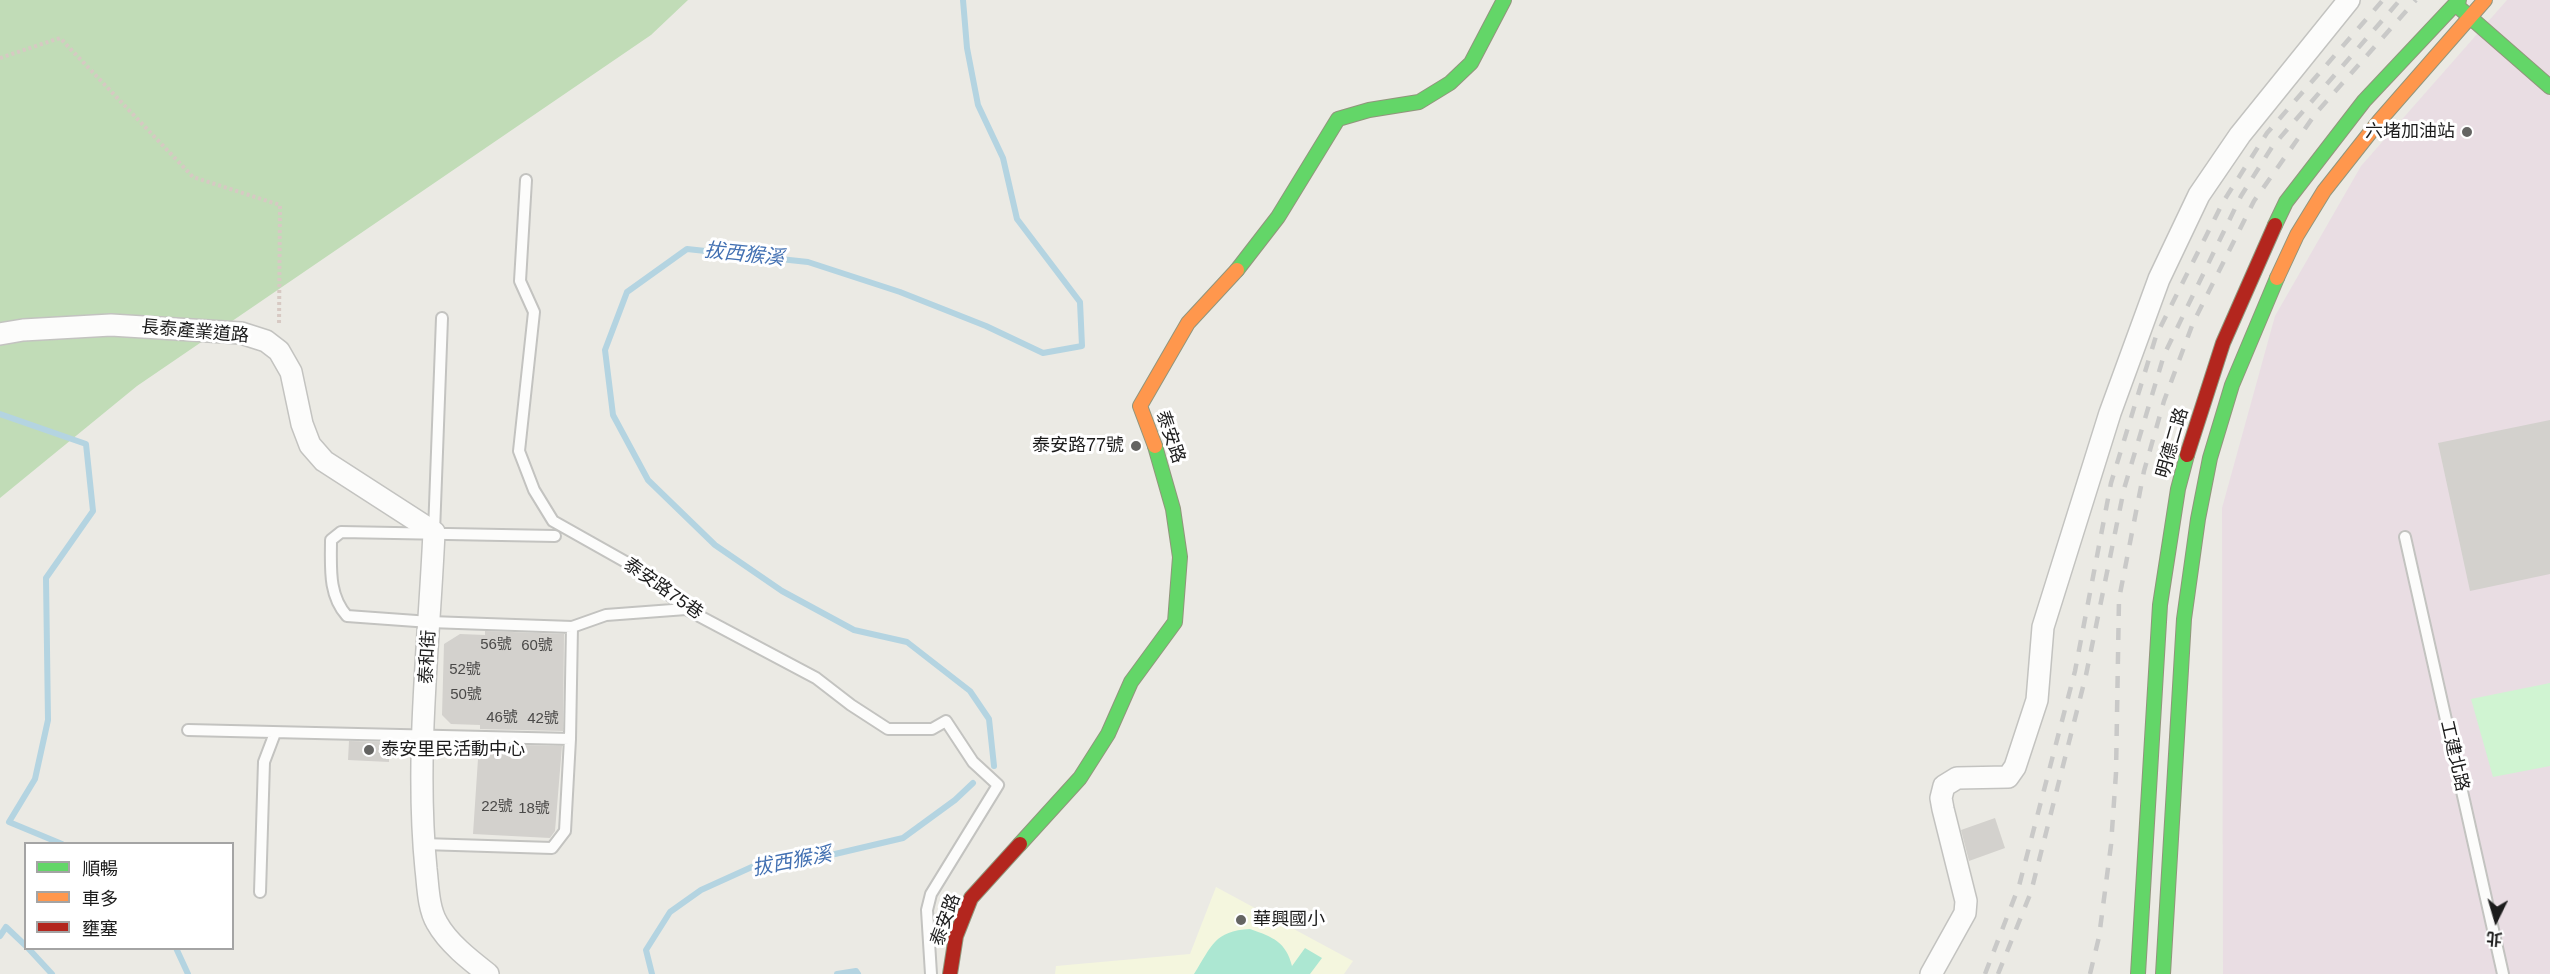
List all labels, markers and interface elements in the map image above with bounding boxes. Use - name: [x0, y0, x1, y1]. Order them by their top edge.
- place label: 六堵加油站: [2365, 121, 2455, 143]
- marker: 六堵加油站: [2460, 125, 2474, 139]
- water label: 拔西猴溪: [703, 239, 785, 271]
- street label: 長泰產業道路: [140, 317, 250, 347]
- street label: 明德二路: [2153, 405, 2193, 481]
- street label: 泰安路: [1151, 408, 1189, 466]
- place label: 泰安路77號: [1032, 435, 1124, 457]
- marker: 泰安路77號: [1129, 439, 1143, 453]
- street label: 泰安路75巷: [619, 554, 707, 624]
- street label: 泰和街: [416, 629, 440, 685]
- house number: 56號: [480, 636, 512, 654]
- house number: 60號: [521, 637, 553, 655]
- house number: 52號: [449, 661, 481, 679]
- house number: 50號: [450, 686, 482, 704]
- house number: 46號: [486, 709, 518, 727]
- house number: 42號: [527, 710, 559, 728]
- street label: 工建北路: [2435, 718, 2473, 794]
- place label: 泰安里民活動中心: [381, 739, 525, 761]
- marker: 泰安里民活動中心: [362, 743, 376, 757]
- house number: 22號: [481, 798, 513, 816]
- house number: 18號: [518, 800, 550, 818]
- legend: [24, 842, 234, 950]
- water label: 拔西猴溪: [750, 843, 834, 881]
- text: 順暢: [82, 859, 118, 879]
- text: 車多: [82, 889, 118, 909]
- north arrow: [2466, 890, 2526, 950]
- street label: 泰安路: [927, 891, 965, 949]
- place label: 華興國小: [1253, 909, 1325, 931]
- marker: 華興國小: [1234, 913, 1248, 927]
- text: 壅塞: [82, 919, 118, 939]
- text: 北: [2486, 929, 2503, 948]

